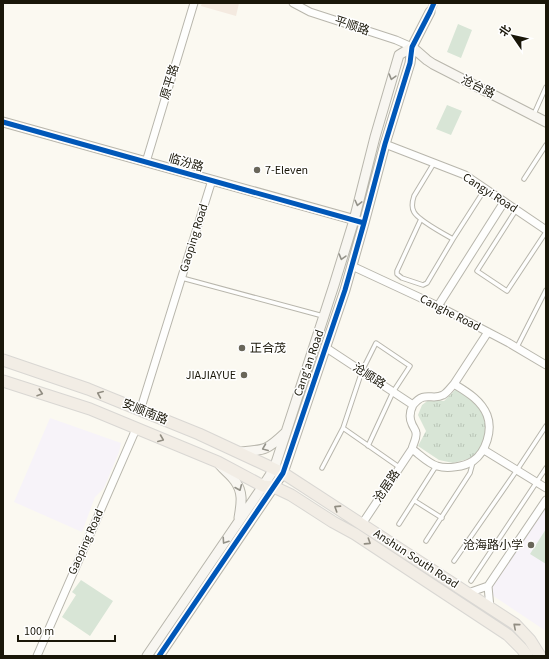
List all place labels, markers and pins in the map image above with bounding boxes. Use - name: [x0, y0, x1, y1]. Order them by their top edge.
- place label: 7-Eleven: [265, 162, 308, 179]
- marker: 7-Eleven: [252, 165, 262, 175]
- place label: 正合茂: [250, 340, 286, 357]
- marker: 正合茂: [237, 343, 247, 353]
- place label: JIAJIAYUE: [186, 367, 236, 384]
- marker: JIAJIAYUE: [239, 370, 249, 380]
- place label: 沧海路小学: [463, 537, 523, 554]
- marker: 沧海路小学: [526, 540, 536, 550]

